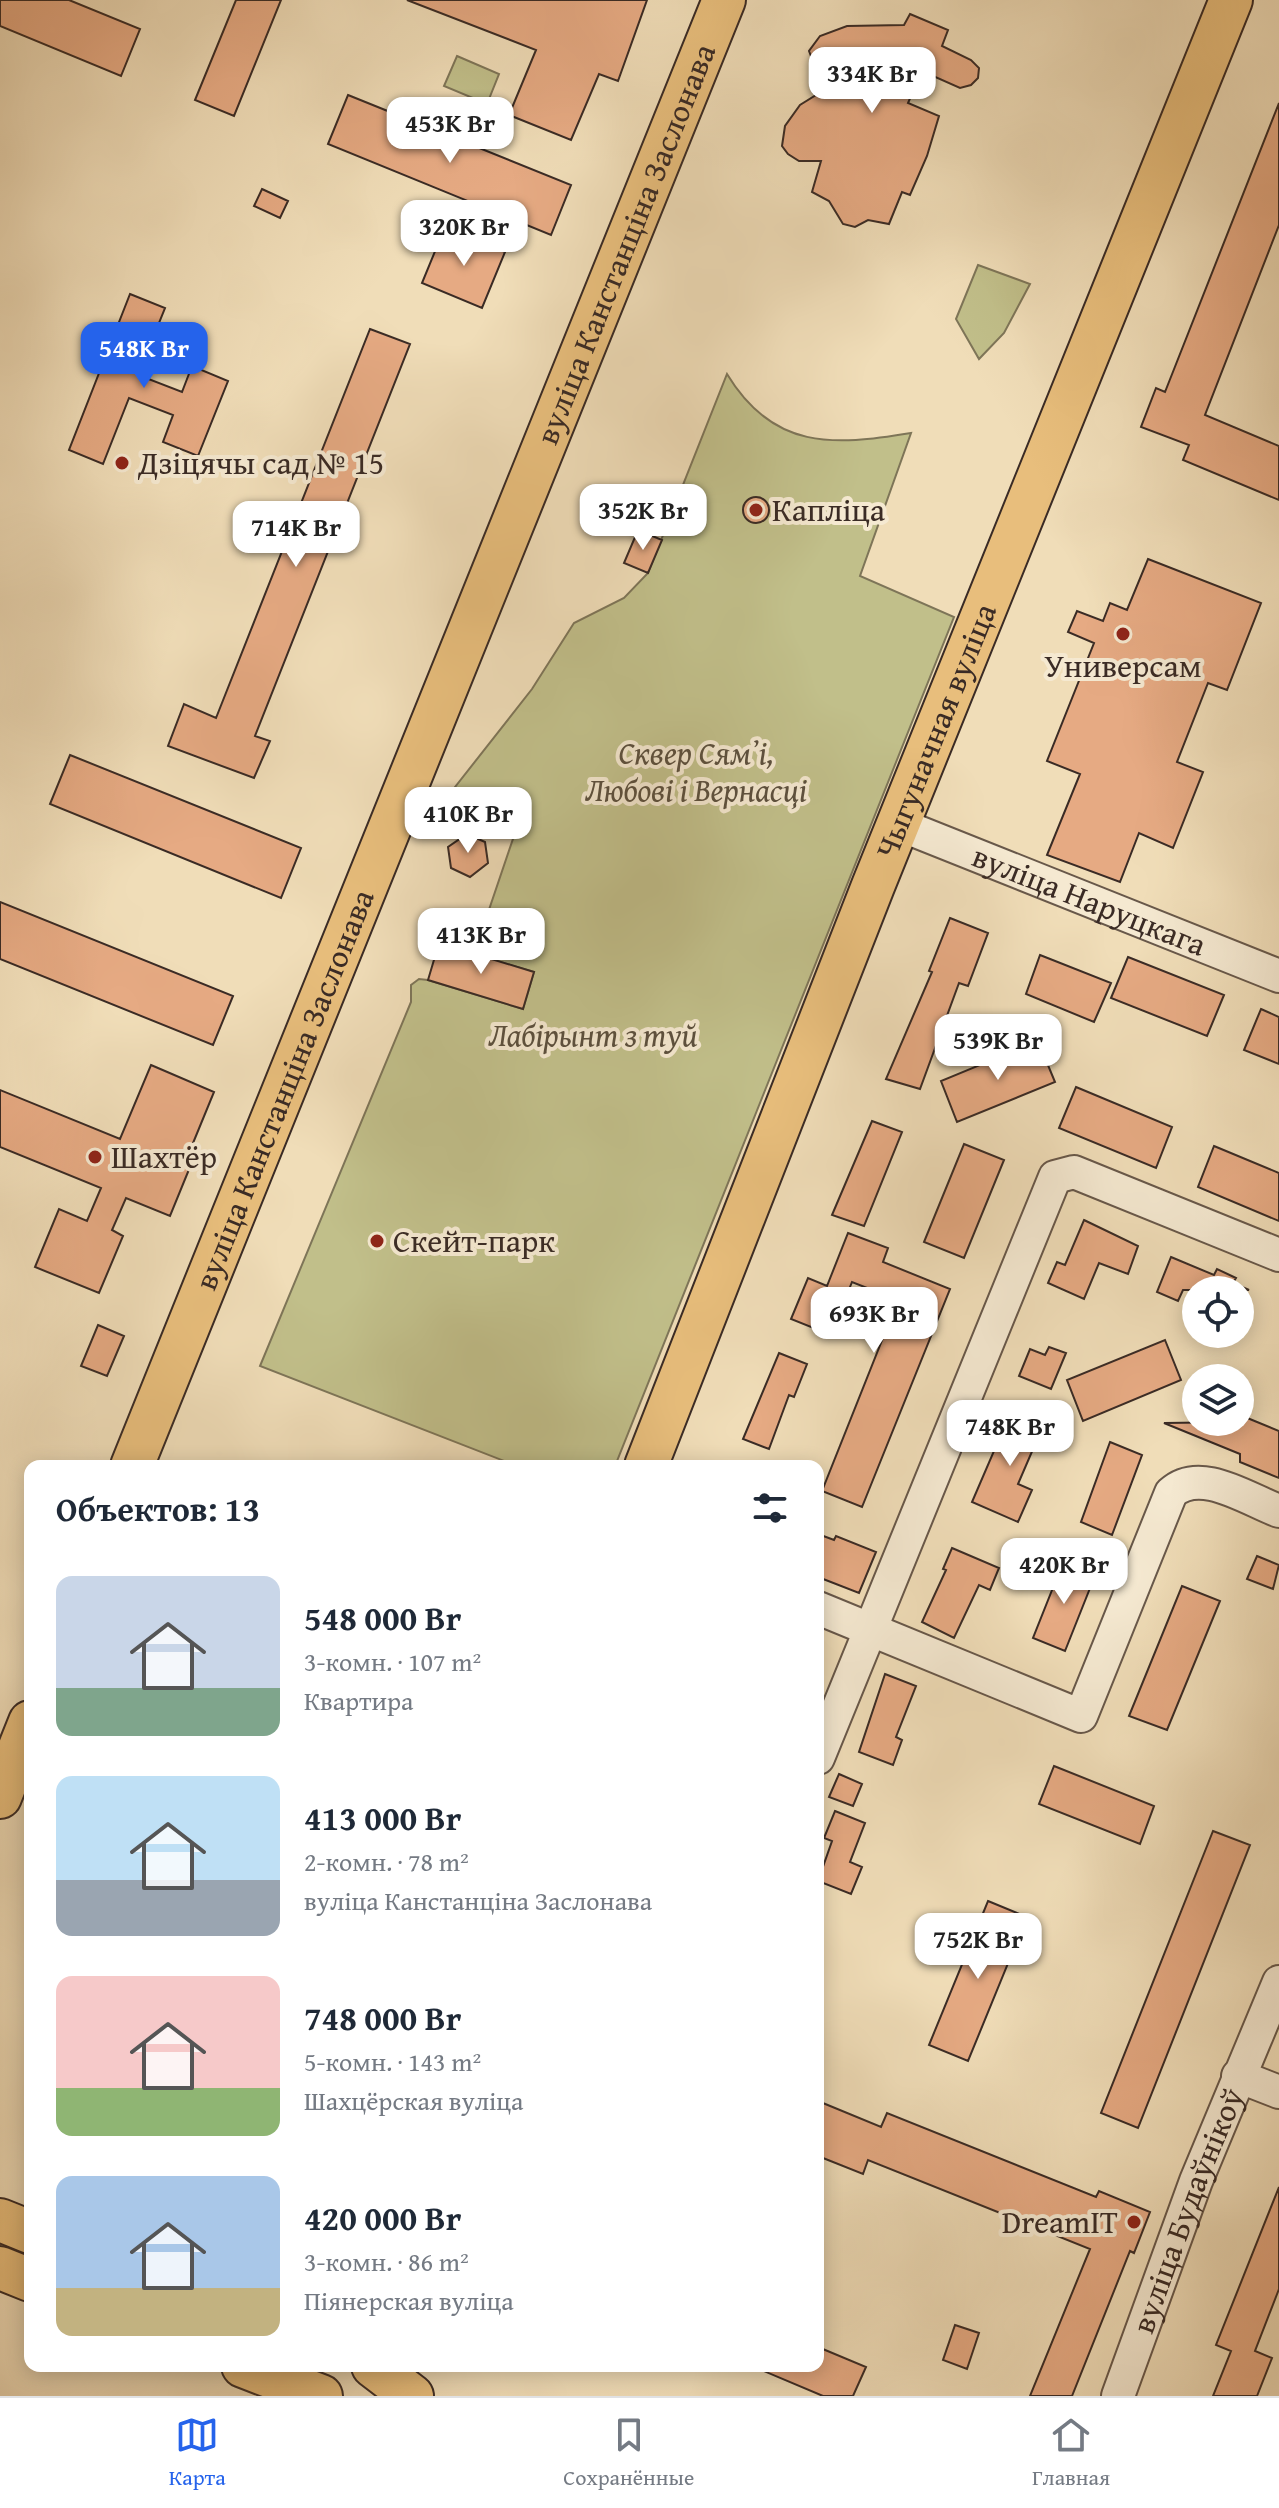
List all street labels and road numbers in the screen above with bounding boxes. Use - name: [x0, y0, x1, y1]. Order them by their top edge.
- street label: вуліца Канстанціна Заслонава: [523, 36, 727, 451]
- street label: Чыгуначная вуліца: [862, 595, 1008, 866]
- street label: вуліца Наруцкага: [966, 832, 1214, 968]
- street label: вуліца Канстанціна Заслонава: [182, 881, 386, 1297]
- street label: вуліца Будаўнікоў: [1119, 2080, 1255, 2340]

